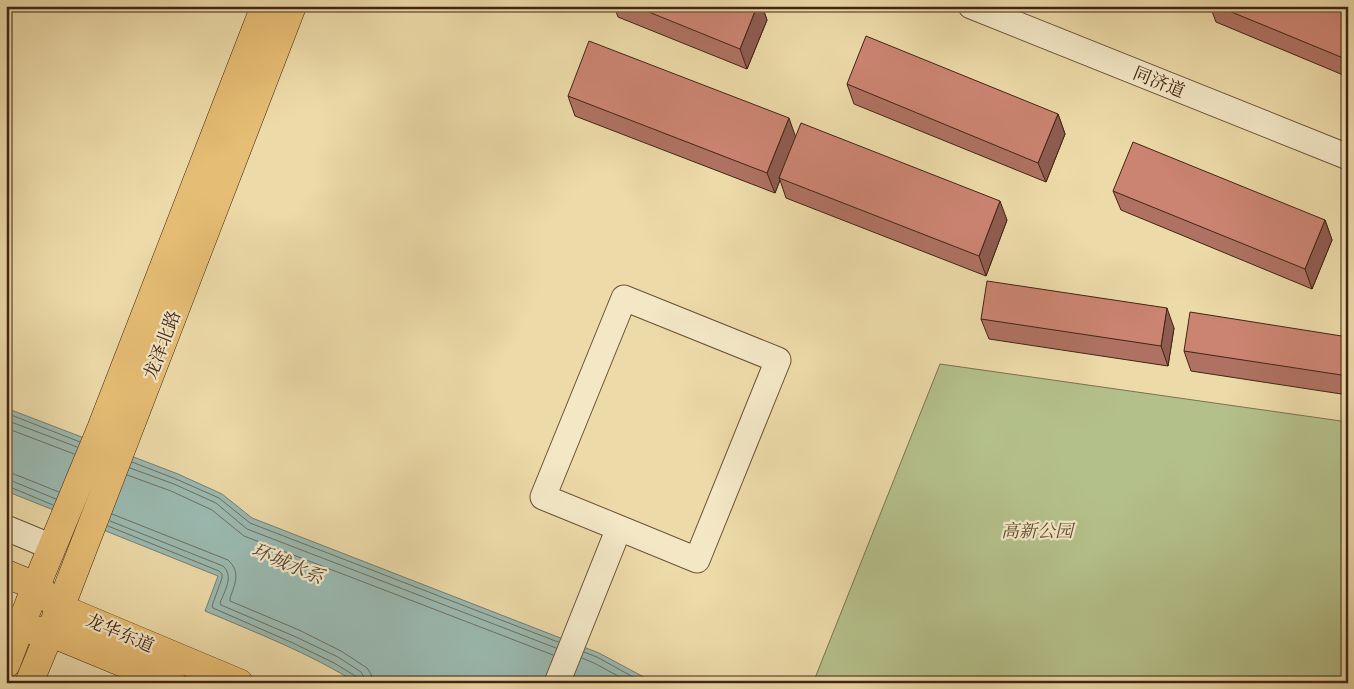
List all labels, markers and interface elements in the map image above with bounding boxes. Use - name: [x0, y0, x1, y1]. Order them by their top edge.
- street label: 同济道: [1129, 61, 1189, 104]
- street label: 龙泽北路: [138, 307, 187, 383]
- park label: 高新公园: [1001, 519, 1076, 544]
- water label: 环城水系: [248, 537, 330, 592]
- street label: 龙华东道: [82, 608, 158, 659]

